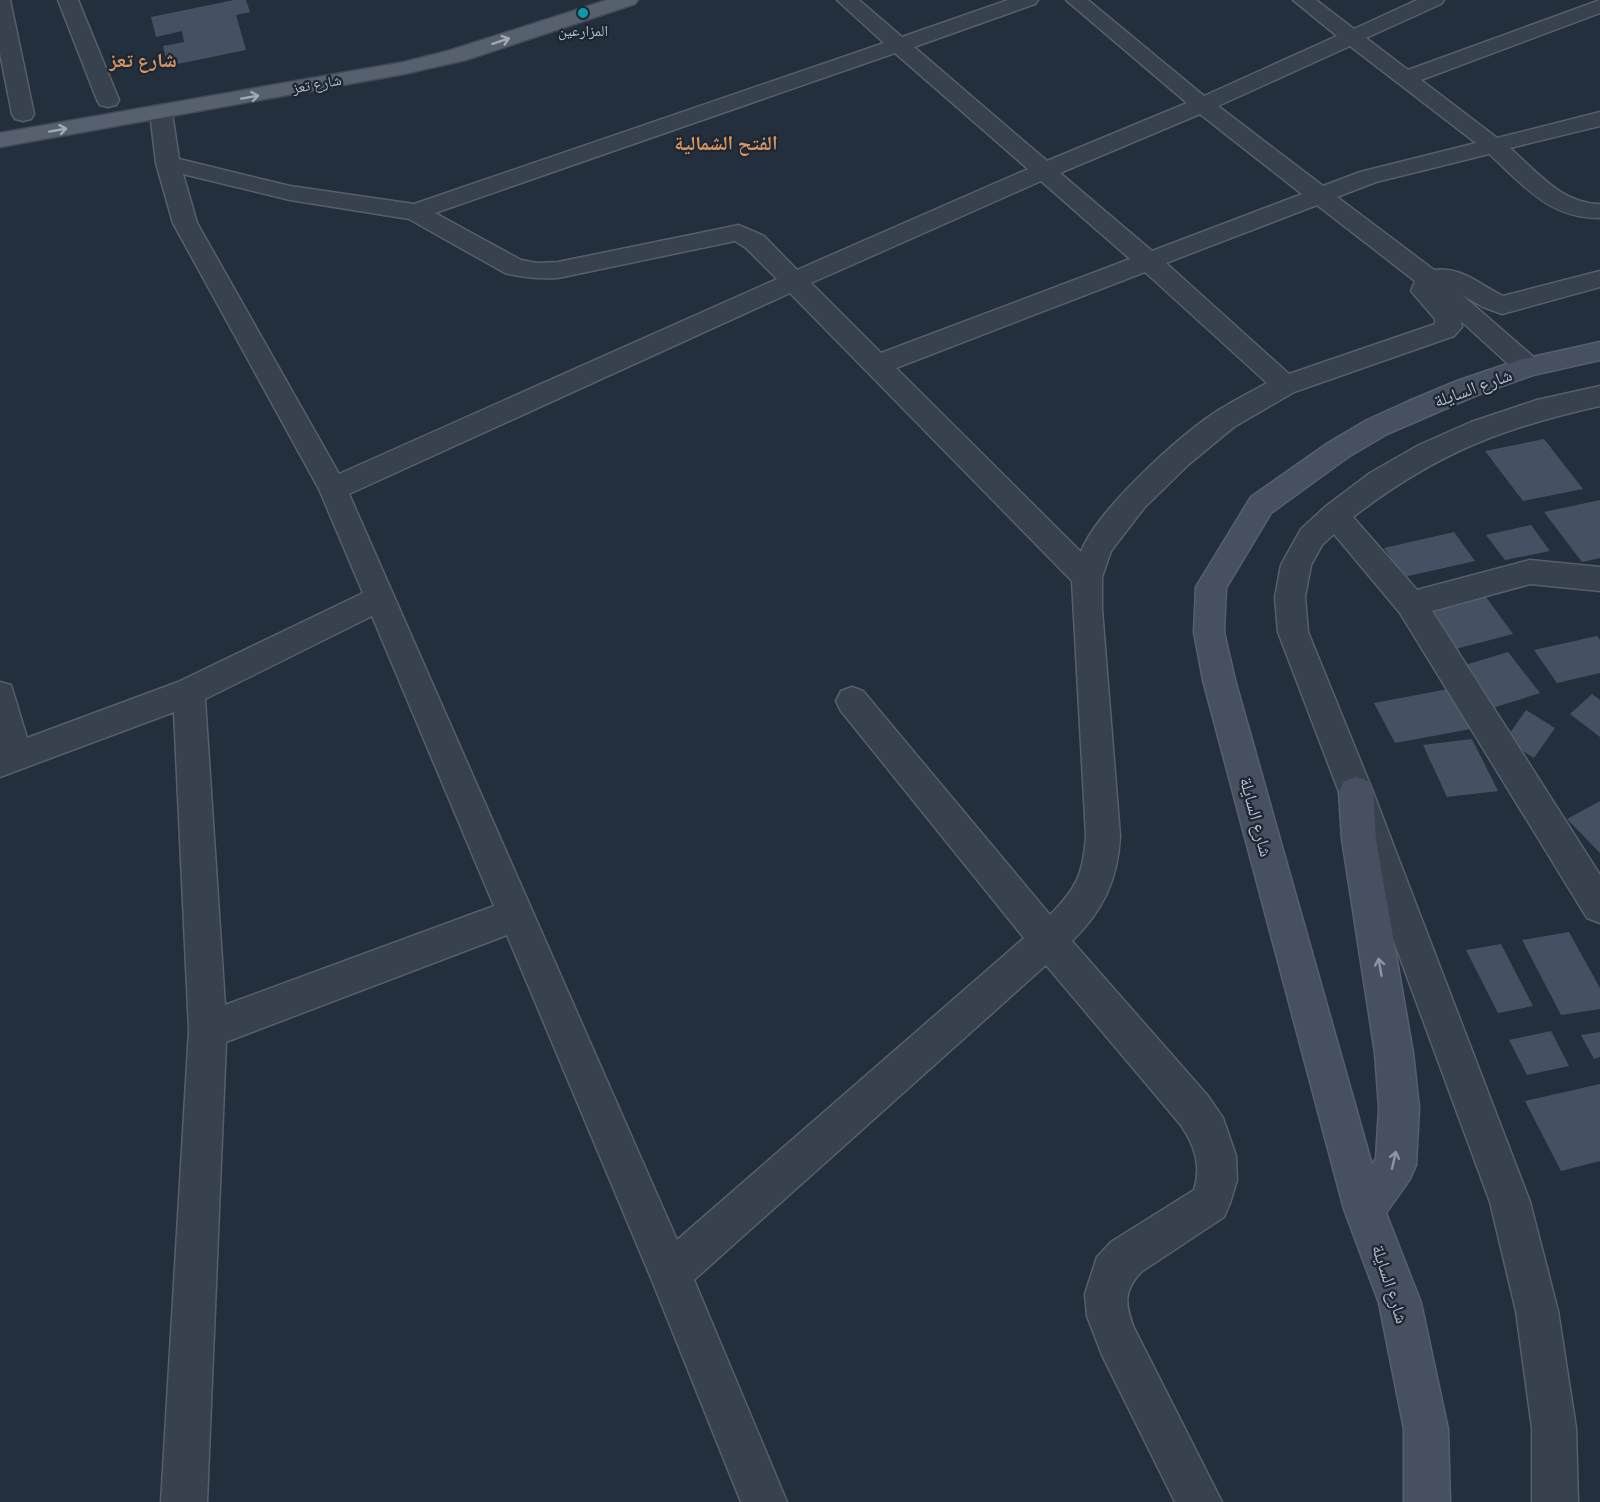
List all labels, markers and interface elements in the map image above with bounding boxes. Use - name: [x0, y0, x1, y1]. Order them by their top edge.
- marker: المزارعين: [576, 6, 590, 20]
- place label: المزارعين: [558, 22, 608, 41]
- one-way arrow: [491, 35, 510, 46]
- district label: شارع تعز: [108, 48, 177, 73]
- street label: شارع تعز: [290, 71, 343, 98]
- one-way arrow: [239, 91, 259, 102]
- one-way arrow: [47, 125, 67, 136]
- district label: الفتح الشمالية: [674, 131, 778, 156]
- street label: شارع السايلة: [1431, 364, 1515, 412]
- street label: شارع السايلة: [1235, 775, 1277, 859]
- one-way arrow: [1374, 958, 1385, 978]
- one-way arrow: [1389, 1151, 1400, 1170]
- street label: شارع السايلة: [1367, 1242, 1413, 1326]

